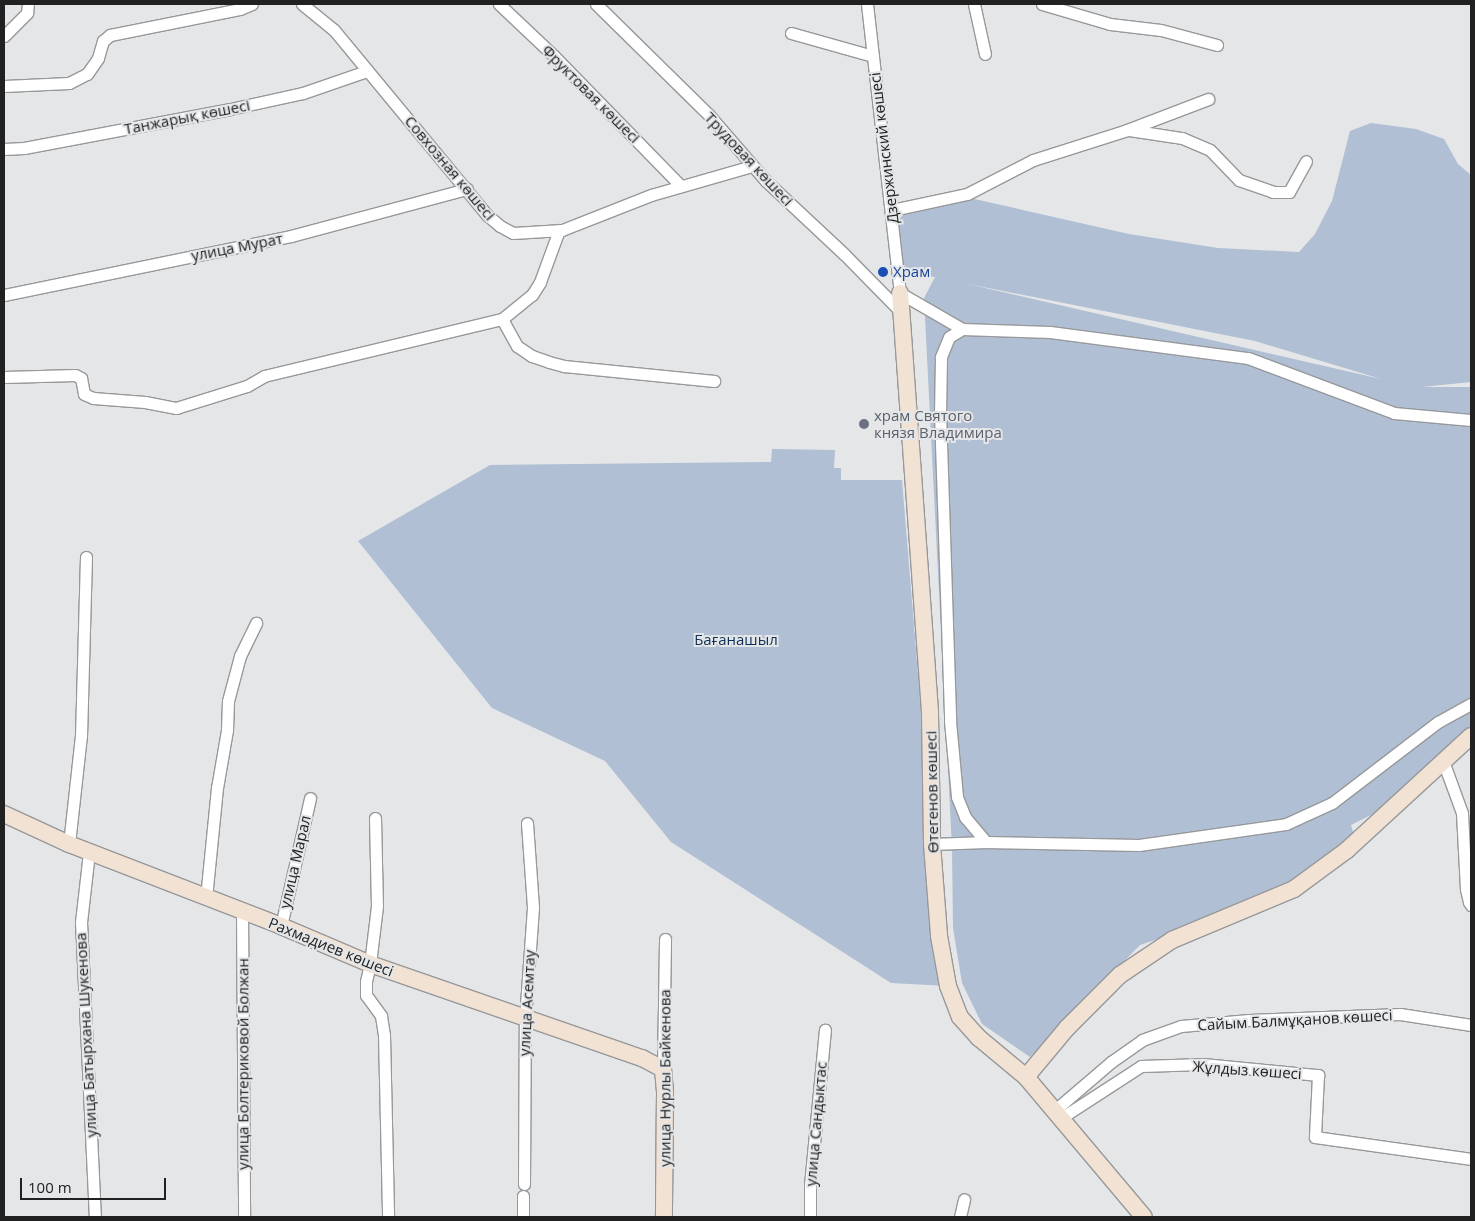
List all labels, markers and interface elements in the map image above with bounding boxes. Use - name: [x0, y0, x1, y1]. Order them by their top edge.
- street label: Фруктовая көшесі: [538, 41, 644, 147]
- street label: Дзержинский көшесі: [866, 71, 902, 225]
- street label: Танжарық көшесі: [123, 96, 251, 138]
- street label: Трудовая көшесі: [701, 109, 797, 209]
- street label: Совхозная көшесі: [401, 112, 499, 224]
- street label: улица Мурат: [190, 229, 284, 265]
- place label: Храм: [893, 263, 930, 281]
- marker: Храм: [877, 266, 889, 278]
- place label: храм Святого князя Владимира: [874, 406, 1002, 441]
- marker: храм Святого князя Владимира: [858, 418, 870, 430]
- park label: Бағанашыл: [694, 631, 778, 649]
- street label: Өтегенов көшесі: [922, 731, 942, 853]
- street label: улица Марал: [276, 814, 314, 910]
- street label: Рахмадиев көшесі: [266, 914, 396, 980]
- street label: улица Батырхана Шукенова: [72, 932, 100, 1138]
- street label: улица Асемтау: [515, 949, 539, 1057]
- street label: улица Болтериковой Болжан: [234, 958, 252, 1170]
- street label: улица Нурлы Байкенова: [656, 989, 674, 1167]
- street label: Сайым Балмұқанов көшесі: [1197, 1006, 1393, 1034]
- street label: Жұлдыз көшесі: [1192, 1057, 1302, 1083]
- street label: улица Сандыктас: [802, 1061, 830, 1187]
- scale bar: [22, 1168, 169, 1200]
- text: 100 m: [28, 1177, 72, 1197]

